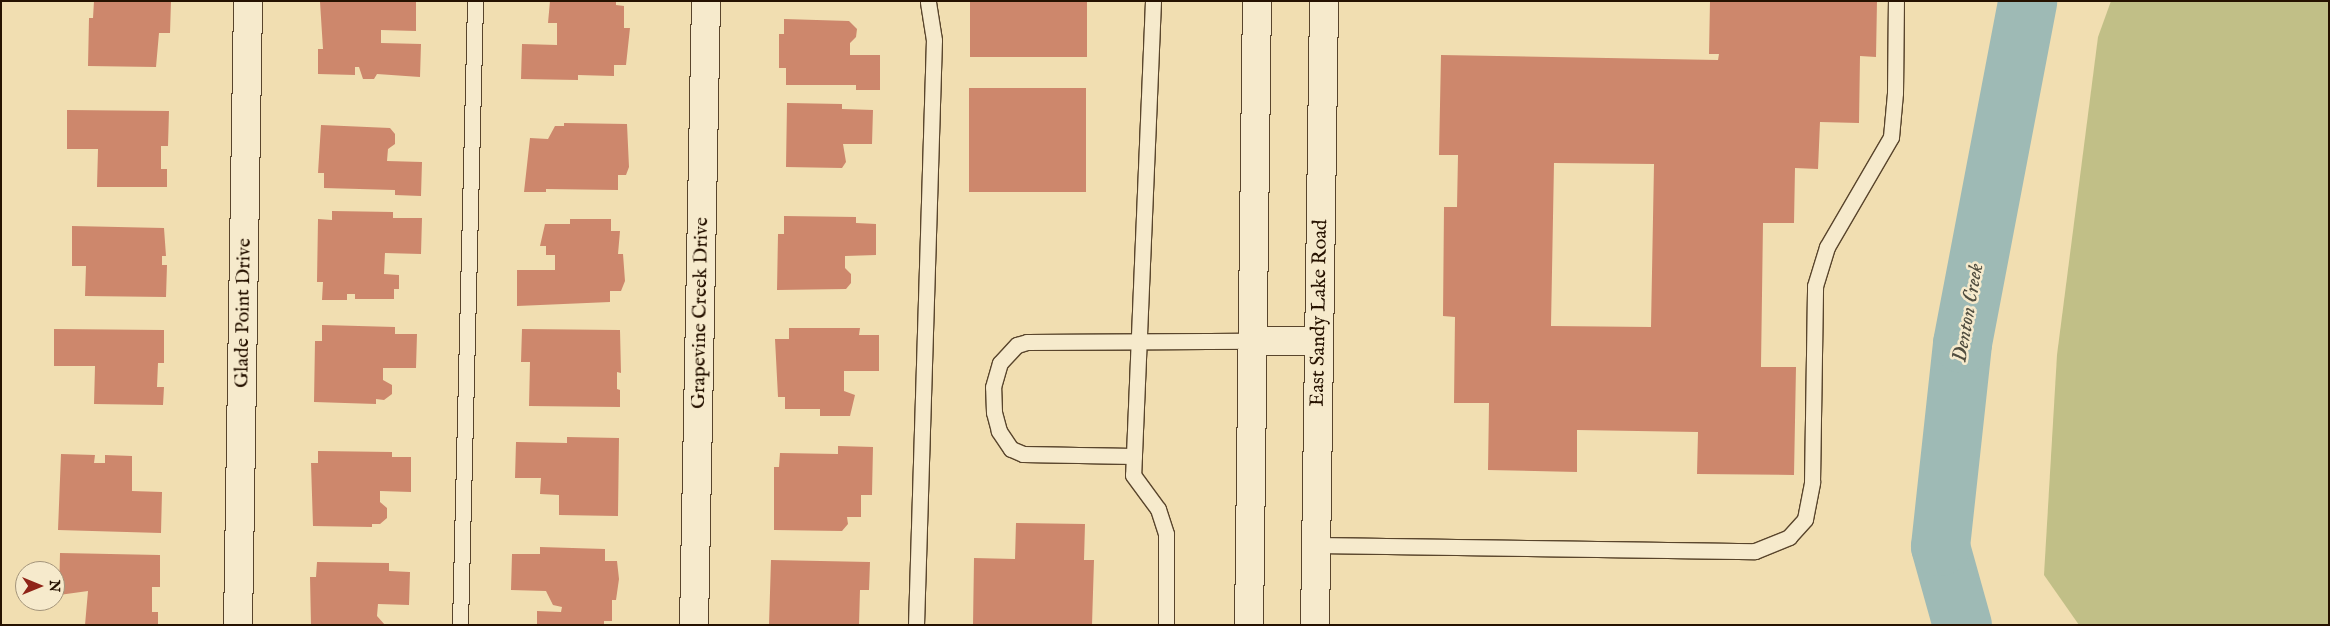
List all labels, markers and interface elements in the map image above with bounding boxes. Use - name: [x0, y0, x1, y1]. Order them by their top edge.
- street label: Grapevine Creek Drive: [686, 217, 714, 409]
- street label: East Sandy Lake Road: [1305, 219, 1333, 407]
- street label: Glade Point Drive: [230, 238, 256, 388]
- water label: Denton Creek: [1948, 262, 1990, 364]
- north arrow: [15, 561, 65, 611]
- text: N: [45, 580, 63, 592]

